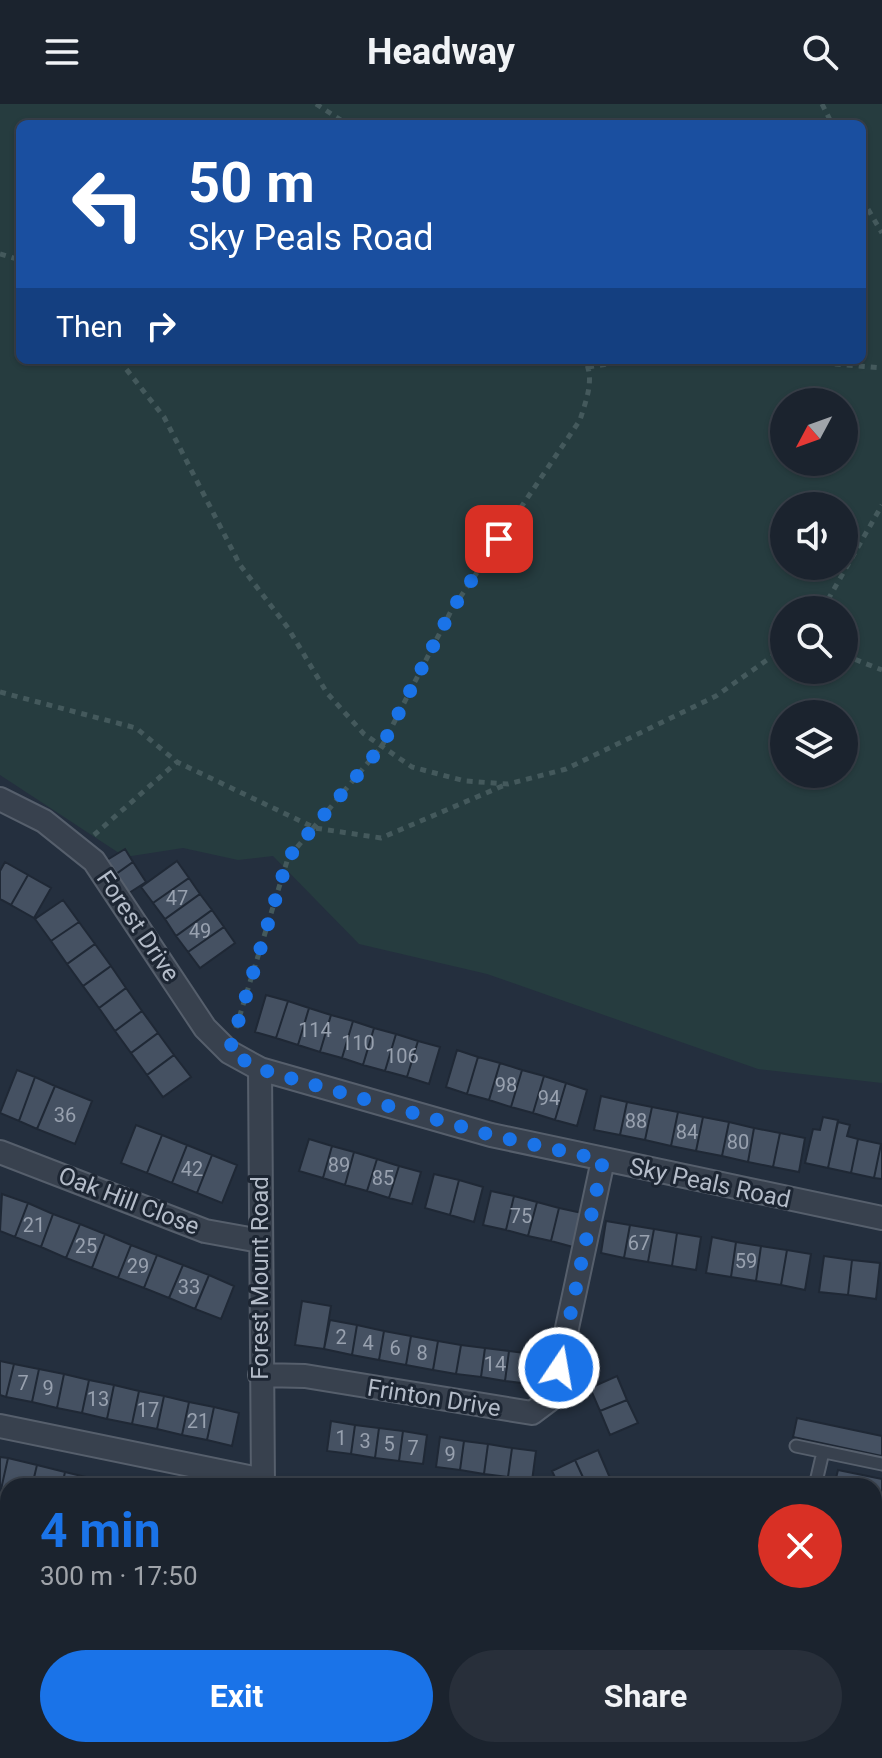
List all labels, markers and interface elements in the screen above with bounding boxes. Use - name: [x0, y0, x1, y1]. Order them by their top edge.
- icon: menu: [40, 30, 84, 74]
- icon: search: [798, 30, 842, 74]
- text: Headway: [367, 31, 515, 73]
- text: 50 m: [188, 150, 315, 216]
- icon: left: [56, 152, 160, 256]
- text: Sky Peals Road: [188, 217, 434, 259]
- icon: right: [139, 304, 183, 348]
- text: Then: [56, 309, 123, 344]
- north arrow: [770, 388, 858, 476]
- map controls: [770, 388, 858, 788]
- button: sound: [770, 492, 858, 580]
- pin: [465, 505, 533, 573]
- icon: arrive: [477, 517, 521, 561]
- button: search: [770, 596, 858, 684]
- button: layers: [770, 700, 858, 788]
- street label: Forest Drive: [91, 865, 185, 987]
- house number: 47: [166, 886, 188, 910]
- house number: 49: [189, 919, 211, 943]
- house number: 114: [298, 1018, 332, 1042]
- house number: 110: [341, 1031, 375, 1055]
- house number: 106: [385, 1044, 419, 1068]
- house number: 98: [495, 1073, 517, 1097]
- house number: 94: [538, 1086, 560, 1110]
- house number: 36: [54, 1103, 76, 1127]
- house number: 88: [625, 1109, 647, 1133]
- house number: 84: [676, 1120, 698, 1144]
- house number: 80: [727, 1130, 749, 1154]
- street label: Sky Peals Road: [627, 1152, 793, 1214]
- house number: 89: [328, 1153, 350, 1177]
- house number: 42: [181, 1157, 203, 1181]
- street label: Oak Hill Close: [55, 1161, 203, 1241]
- house number: 85: [372, 1166, 394, 1190]
- street label: Forest Mount Road: [246, 1176, 274, 1380]
- house number: 75: [510, 1204, 532, 1228]
- house number: 21: [23, 1213, 45, 1237]
- house number: 67: [628, 1231, 650, 1255]
- house number: 25: [75, 1234, 97, 1258]
- house number: 59: [735, 1249, 757, 1273]
- house number: 29: [127, 1254, 149, 1278]
- house number: 33: [178, 1275, 200, 1299]
- house number: 2: [335, 1325, 347, 1349]
- position arrow: [517, 1326, 601, 1410]
- house number: 4: [362, 1331, 374, 1355]
- house number: 6: [389, 1336, 401, 1360]
- house number: 8: [416, 1341, 428, 1365]
- house number: 14: [484, 1352, 506, 1376]
- house number: 7: [17, 1371, 29, 1395]
- street label: Frinton Drive: [365, 1374, 503, 1422]
- house number: 9: [42, 1376, 54, 1400]
- house number: 13: [87, 1387, 109, 1411]
- house number: 17: [137, 1398, 159, 1422]
- house number: 21: [187, 1409, 209, 1433]
- house number: 1: [335, 1426, 347, 1450]
- house number: 3: [359, 1429, 371, 1453]
- house number: 5: [383, 1432, 395, 1456]
- house number: 7: [407, 1436, 419, 1460]
- house number: 9: [444, 1442, 456, 1466]
- text: 4 min: [40, 1502, 161, 1559]
- button: close: [758, 1504, 842, 1588]
- text: 300 m · 17:50: [40, 1561, 198, 1591]
- button: Exit: [40, 1650, 433, 1742]
- button: Share: [449, 1650, 842, 1742]

